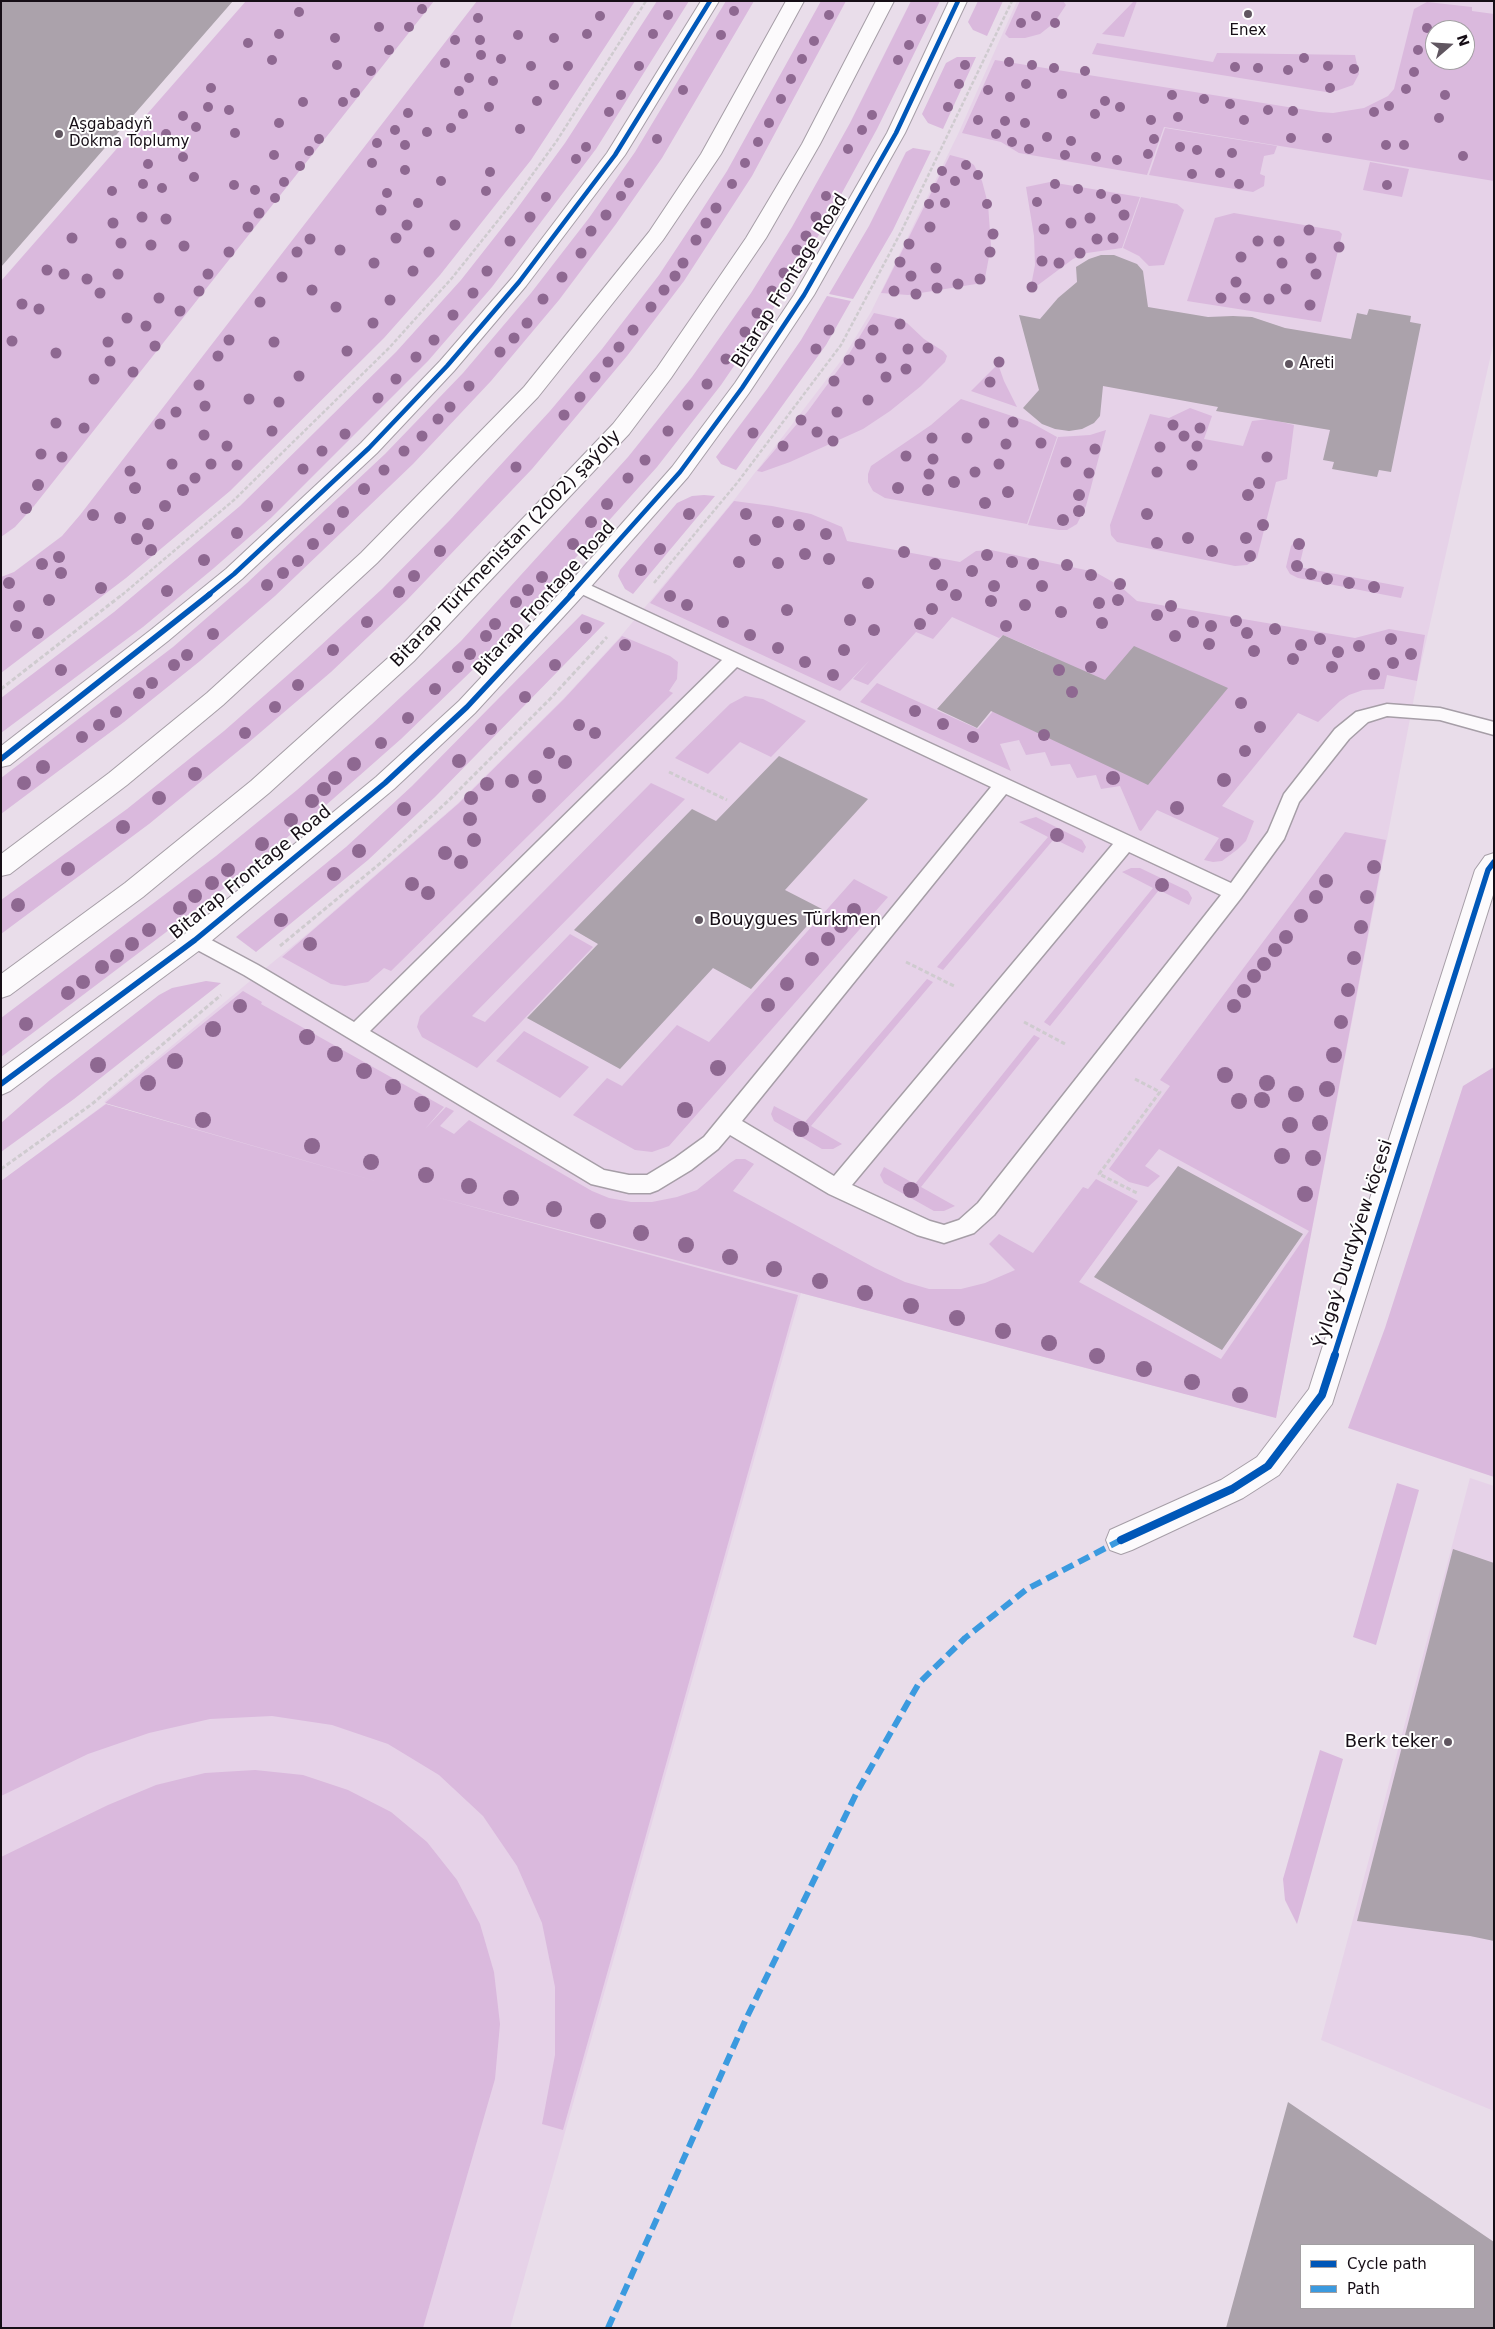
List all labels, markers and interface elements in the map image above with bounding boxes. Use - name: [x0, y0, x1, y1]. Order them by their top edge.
- marker: Enex: [1242, 8, 1254, 20]
- north arrow: [1425, 20, 1475, 70]
- place label: Enex: [1230, 22, 1266, 40]
- text: N: [1454, 32, 1473, 49]
- place label: Aşgabadyň Dokma Toplumy: [69, 116, 189, 151]
- marker: Aşgabadyň Dokma Toplumy: [53, 128, 65, 140]
- street label: Bitarap Frontage Road: [728, 190, 852, 372]
- place label: Areti: [1299, 355, 1334, 373]
- marker: Areti: [1283, 358, 1295, 370]
- street label: Bitarap Türkmenistan (2002) şaýoly: [386, 426, 626, 672]
- street label: Bitarap Frontage Road: [470, 517, 620, 681]
- street label: Bitarap Frontage Road: [166, 801, 336, 945]
- place label: Bouygues Türkmen: [709, 909, 881, 931]
- marker: Bouygues Türkmen: [693, 914, 705, 926]
- street label: Ýylgaý Durdyýew köçesi: [1310, 1137, 1398, 1351]
- place label: Berk teker: [1345, 1731, 1438, 1753]
- marker: Berk teker: [1442, 1736, 1454, 1748]
- legend: [1300, 2244, 1475, 2309]
- text: Cycle path: [1347, 2255, 1427, 2273]
- text: Path: [1347, 2280, 1380, 2298]

